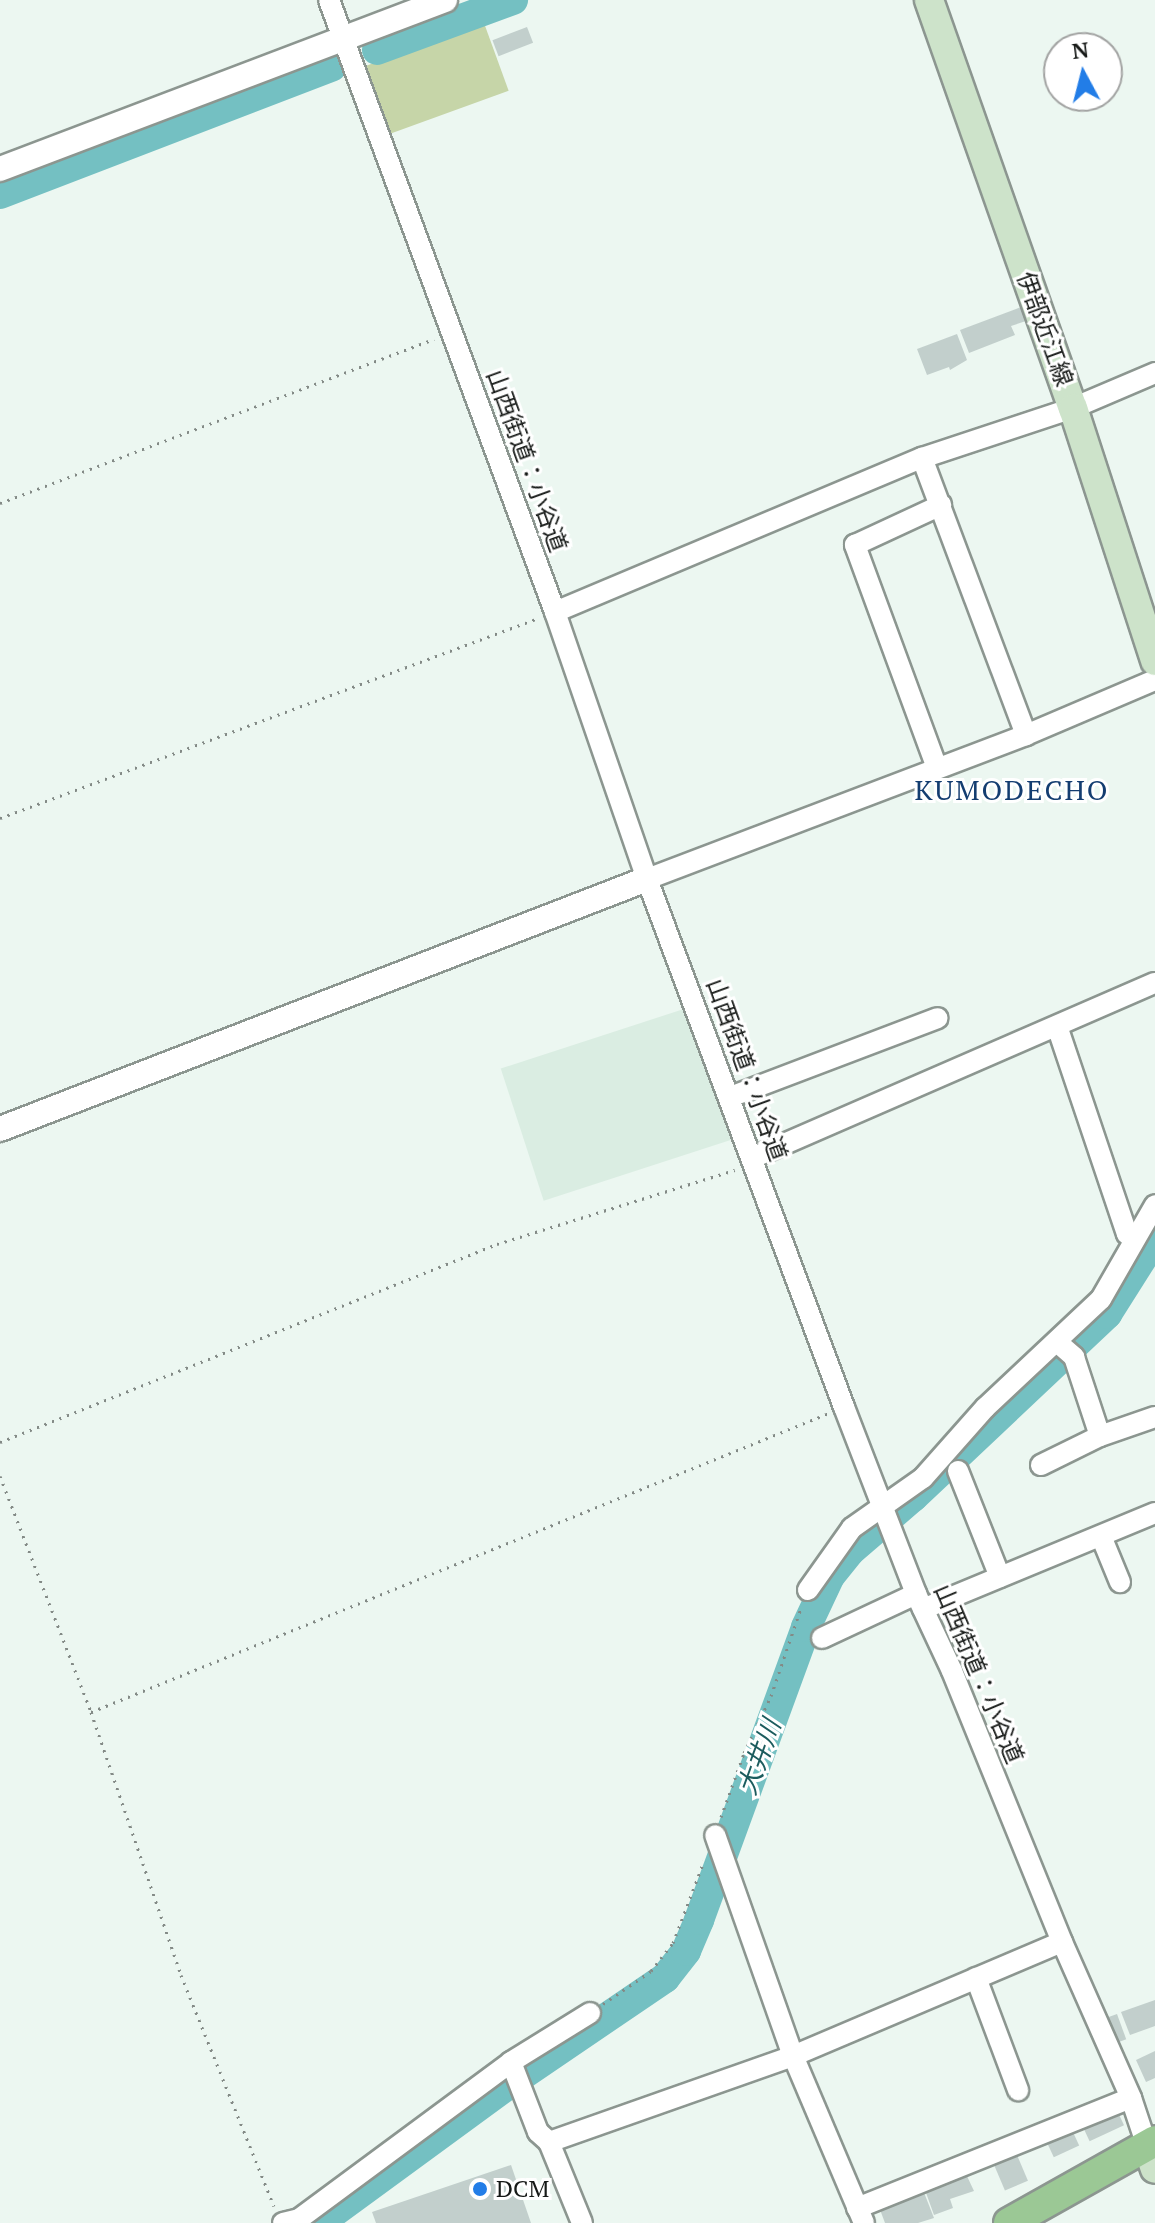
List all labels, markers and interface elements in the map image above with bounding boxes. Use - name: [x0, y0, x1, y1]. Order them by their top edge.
- north arrow: [1043, 32, 1123, 112]
- text: N: [1070, 34, 1090, 65]
- street label: 伊部近江線: [1011, 268, 1079, 390]
- street label: 山西街道：小谷道: [481, 366, 573, 556]
- district label: KUMODECHO: [914, 773, 1110, 807]
- street label: 山西街道：小谷道: [701, 975, 793, 1165]
- street label: 山西街道：小谷道: [928, 1580, 1030, 1768]
- water label: 大井川: [731, 1715, 787, 1799]
- place label: DCM: [496, 2175, 549, 2203]
- marker: DCM: [471, 2180, 489, 2198]

